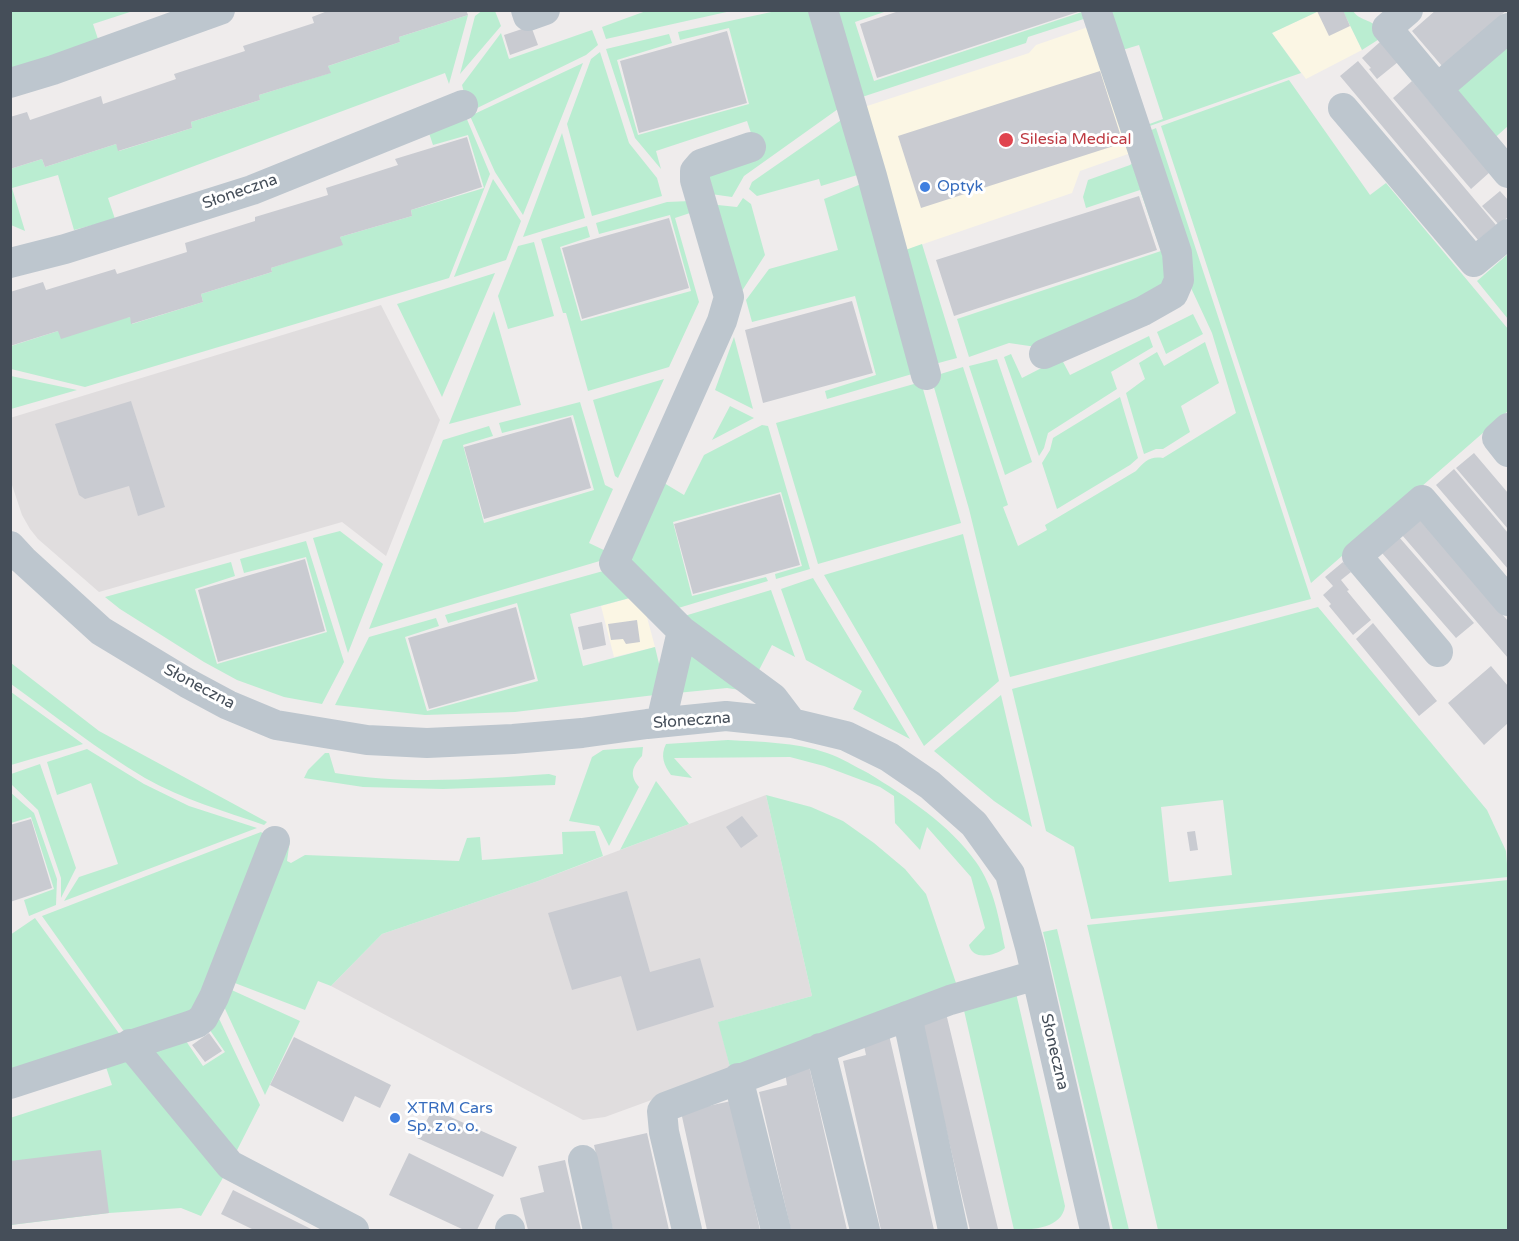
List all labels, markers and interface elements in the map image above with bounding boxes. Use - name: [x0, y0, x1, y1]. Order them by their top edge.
- place label: Silesia Medical: [1020, 130, 1131, 150]
- marker: Silesia Medical: [997, 131, 1015, 149]
- street label: Słoneczna: [200, 170, 280, 214]
- place label: Optyk: [937, 177, 983, 197]
- marker: Optyk: [918, 180, 932, 194]
- street label: Słoneczna: [160, 660, 238, 714]
- street label: Słoneczna: [653, 709, 731, 733]
- street label: Słoneczna: [1036, 1012, 1072, 1092]
- place label: XTRM Cars Sp. z o. o.: [407, 1099, 493, 1137]
- marker: XTRM Cars Sp. z o. o.: [388, 1111, 402, 1125]

